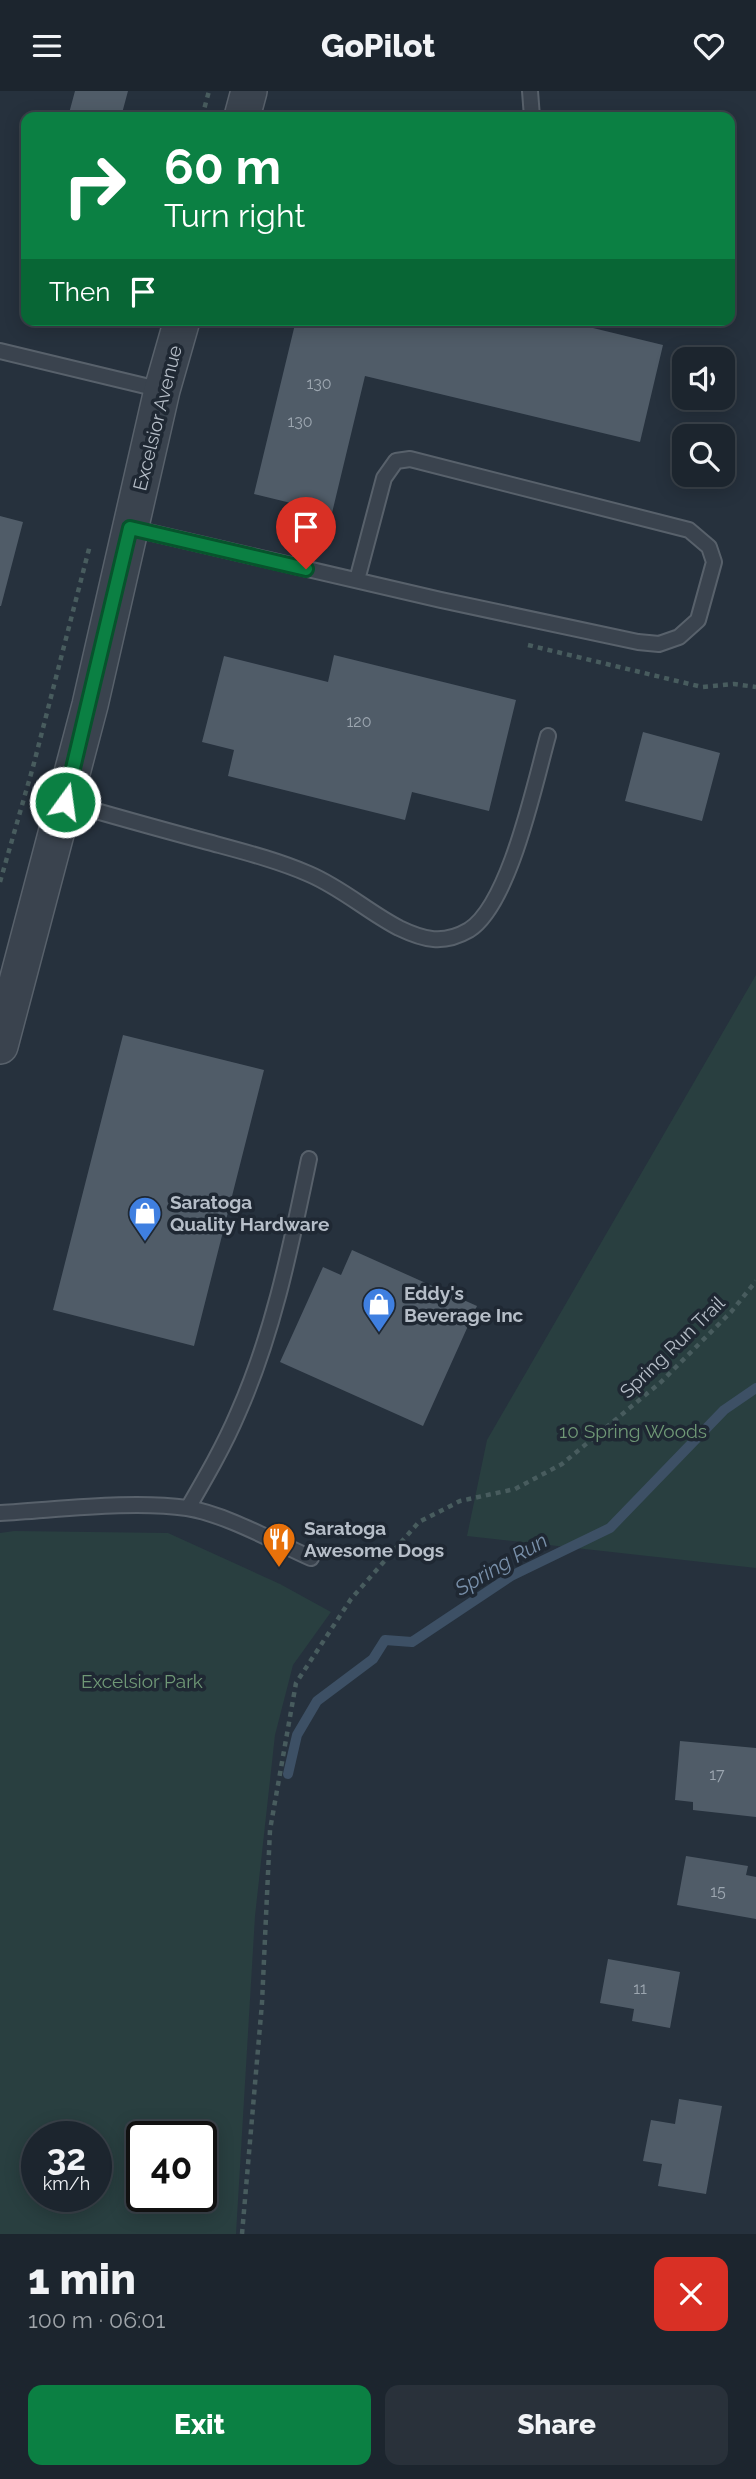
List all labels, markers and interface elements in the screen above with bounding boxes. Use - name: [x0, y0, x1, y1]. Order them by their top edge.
- icon: menu: [28, 27, 66, 65]
- text: GoPilot: [321, 27, 435, 64]
- icon: heart: [690, 27, 728, 65]
- text: 60 m: [164, 138, 281, 195]
- icon: right: [49, 140, 140, 231]
- text: Turn right: [164, 197, 305, 234]
- icon: arrive: [124, 273, 162, 311]
- text: Then: [49, 277, 110, 307]
- street label: Excelsior Avenue: [128, 343, 186, 493]
- map controls: [672, 347, 735, 487]
- button: sound: [672, 347, 735, 410]
- house number: 130: [306, 374, 332, 393]
- house number: 130: [287, 412, 313, 431]
- button: search: [672, 424, 735, 487]
- pin: [276, 497, 336, 569]
- icon: arrive: [287, 508, 325, 546]
- house number: 120: [347, 712, 371, 731]
- position arrow: [28, 765, 102, 839]
- place label: Saratoga Quality Hardware: [170, 1191, 329, 1235]
- shop icon: Saratoga Quality Hardware: [126, 1194, 164, 1243]
- place label: Eddy's Beverage Inc: [404, 1282, 524, 1326]
- shop icon: Eddy's Beverage Inc: [360, 1285, 398, 1334]
- street label: Spring Run Trail: [615, 1291, 729, 1402]
- park label: 10 Spring Woods: [559, 1420, 707, 1442]
- place label: Saratoga Awesome Dogs: [304, 1517, 444, 1561]
- restaurant icon: Saratoga Awesome Dogs: [260, 1520, 298, 1569]
- water label: Spring Run: [449, 1528, 552, 1601]
- park label: Excelsior Park: [81, 1670, 203, 1692]
- house number: 17: [709, 1765, 725, 1784]
- house number: 15: [710, 1882, 726, 1901]
- house number: 11: [633, 1979, 647, 1998]
- speed limit sign: 40: [126, 2121, 217, 2212]
- text: 32: [47, 2137, 86, 2178]
- text: km/h: [43, 2173, 90, 2194]
- text: 1 min: [28, 2255, 136, 2304]
- button: close: [654, 2257, 728, 2331]
- text: 100 m · 06:01: [28, 2306, 165, 2333]
- button: Exit: [28, 2385, 371, 2465]
- button: Share: [385, 2385, 728, 2465]

